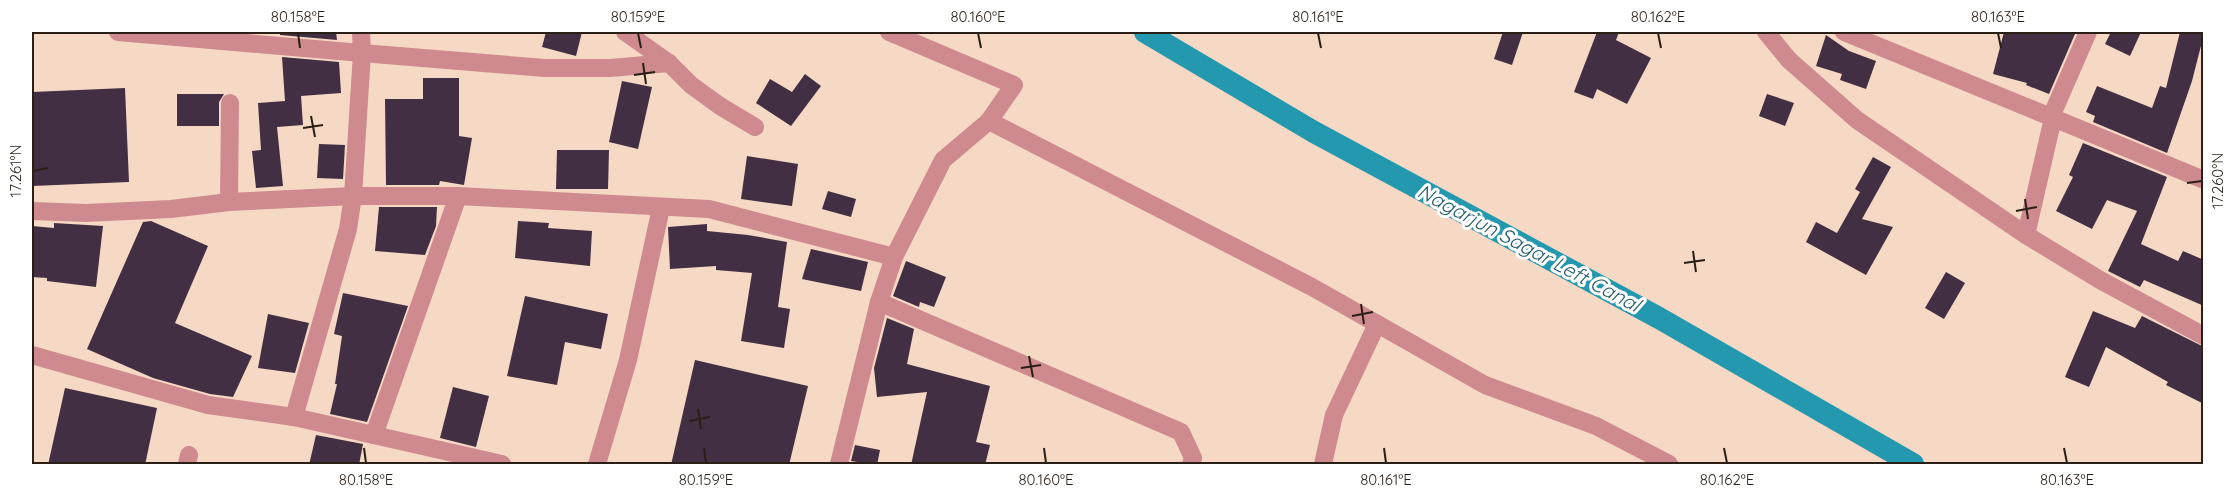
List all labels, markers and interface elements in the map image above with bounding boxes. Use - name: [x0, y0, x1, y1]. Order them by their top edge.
- text: 80.158°E: [271, 7, 325, 26]
- text: 80.159°E: [611, 7, 665, 26]
- text: 80.160°E: [950, 7, 1006, 26]
- text: 80.161°E: [1292, 7, 1344, 26]
- text: 80.162°E: [1631, 7, 1685, 26]
- text: 80.163°E: [1971, 7, 2025, 26]
- text: 17.261°N: [6, 145, 25, 197]
- text: 17.260°N: [2208, 153, 2227, 209]
- water label: Nagarjun Sagar Left Canal: [1414, 178, 1647, 318]
- text: 80.158°E: [339, 470, 393, 489]
- text: 80.159°E: [679, 470, 733, 489]
- text: 80.160°E: [1018, 470, 1074, 489]
- text: 80.161°E: [1360, 470, 1412, 489]
- text: 80.162°E: [1700, 470, 1754, 489]
- text: 80.163°E: [2040, 470, 2094, 489]

